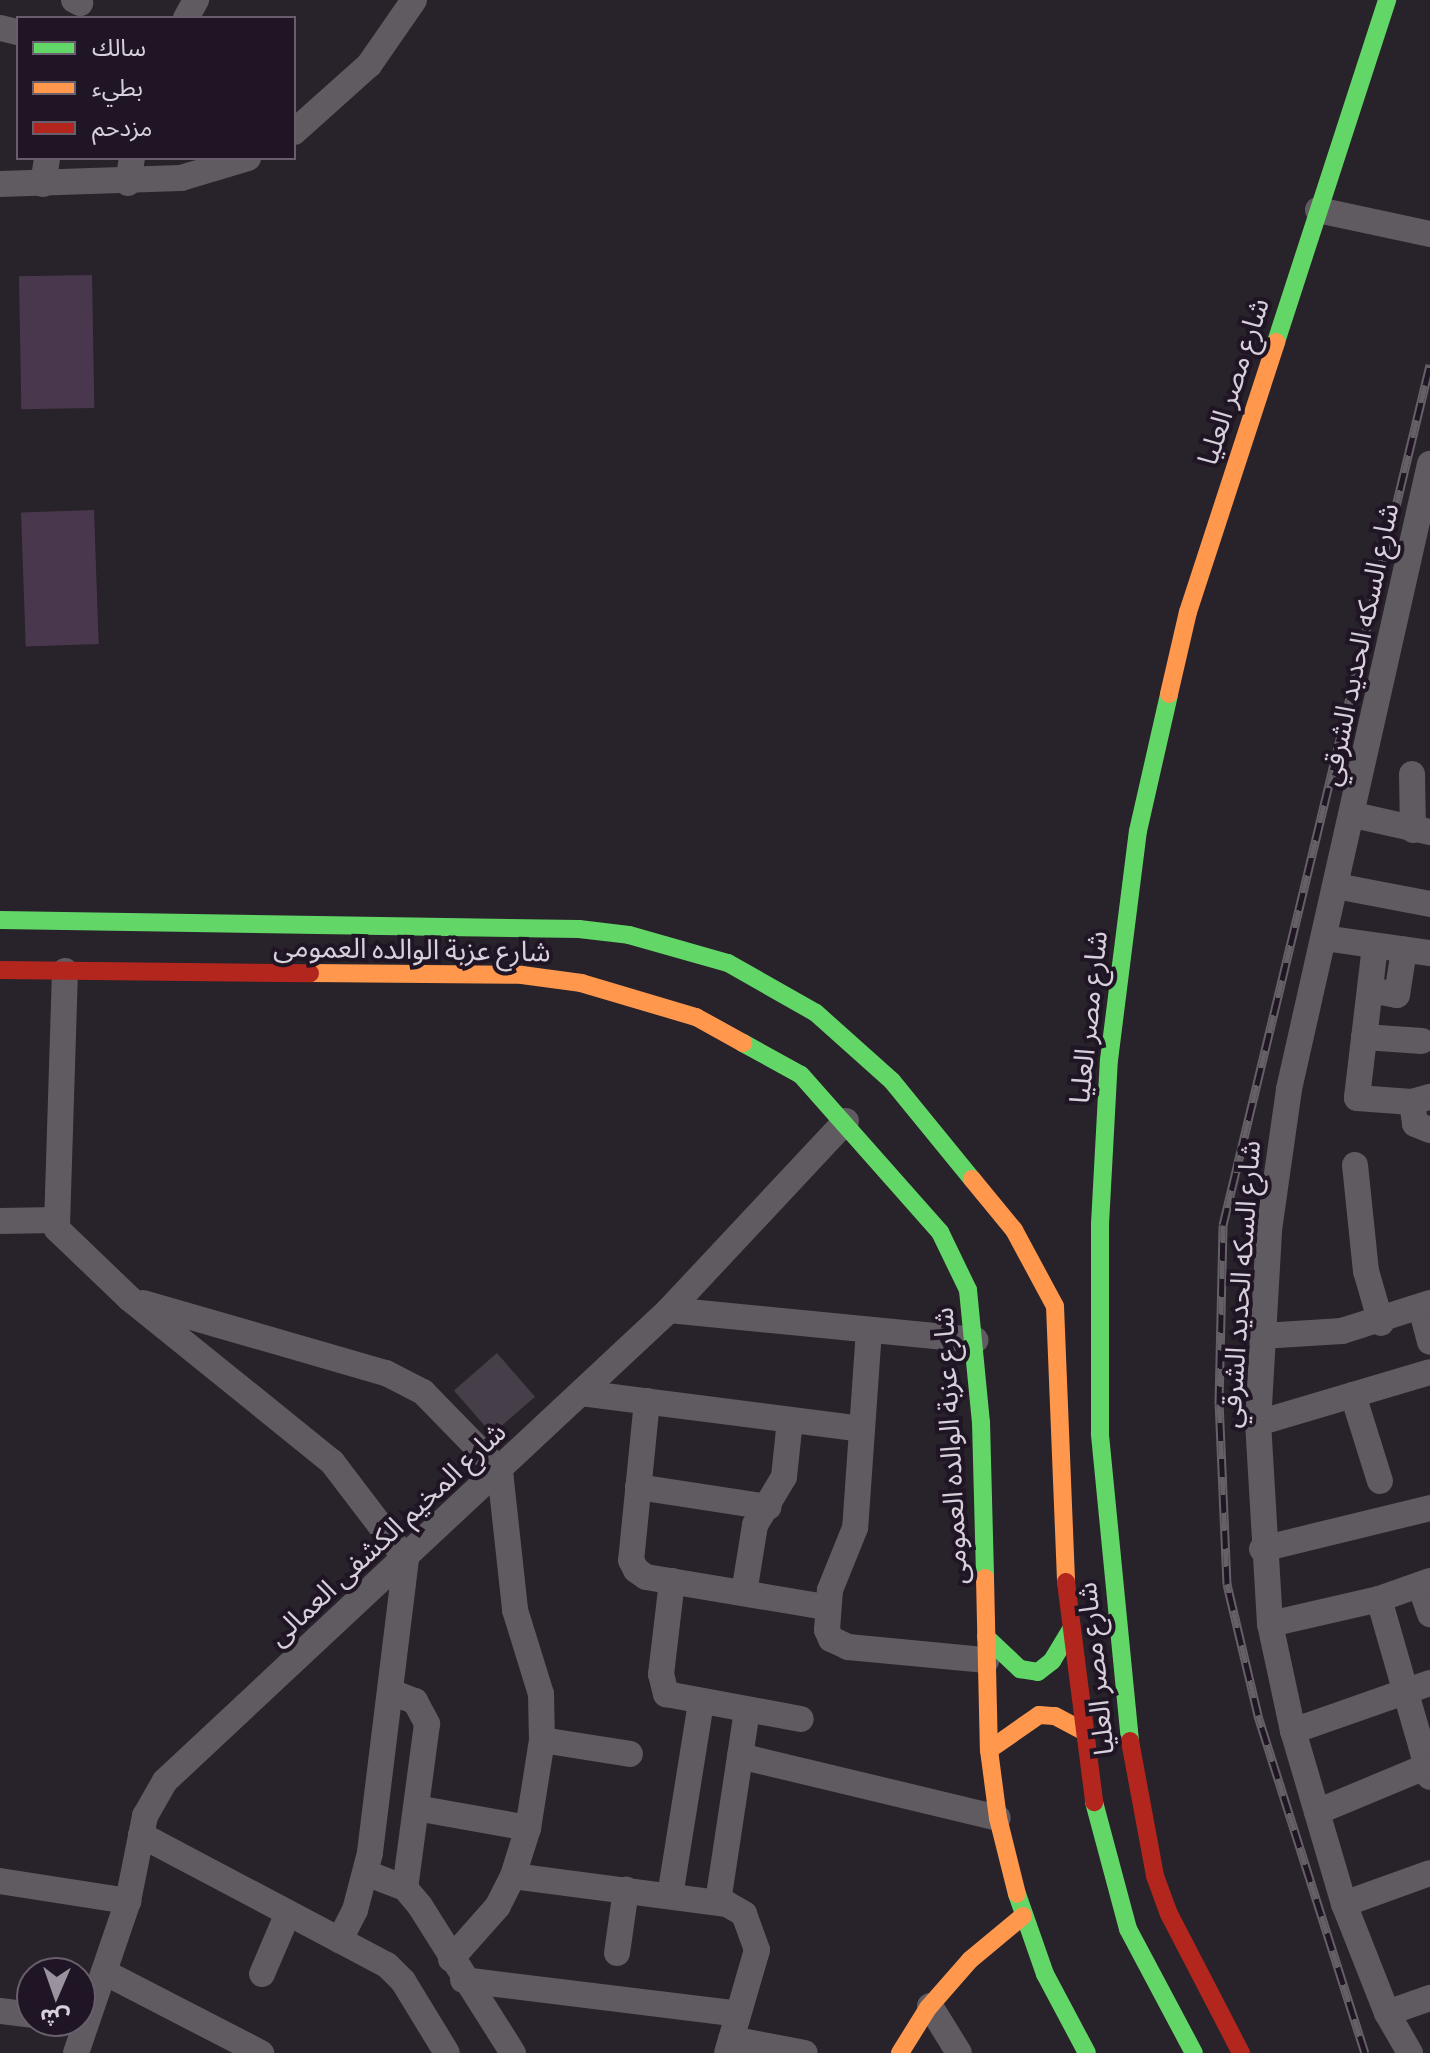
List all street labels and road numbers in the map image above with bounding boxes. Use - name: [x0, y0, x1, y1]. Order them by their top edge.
- street label: شارع مصر العليا: [1189, 293, 1275, 469]
- street label: شارع السكه الحديد الشرقي: [1312, 500, 1404, 788]
- street label: شارع عزبة الوالده العمومى: [273, 929, 551, 967]
- street label: شارع مصر العليا: [1061, 929, 1113, 1105]
- street label: شارع السكه الحديد الشرقي: [1212, 1139, 1266, 1429]
- street label: شارع عزبة الوالده العمومى: [925, 1307, 973, 1585]
- street label: شارع المخيم الكشفى العمالى: [260, 1414, 512, 1652]
- street label: شارع مصر العليا: [1068, 1581, 1120, 1757]

